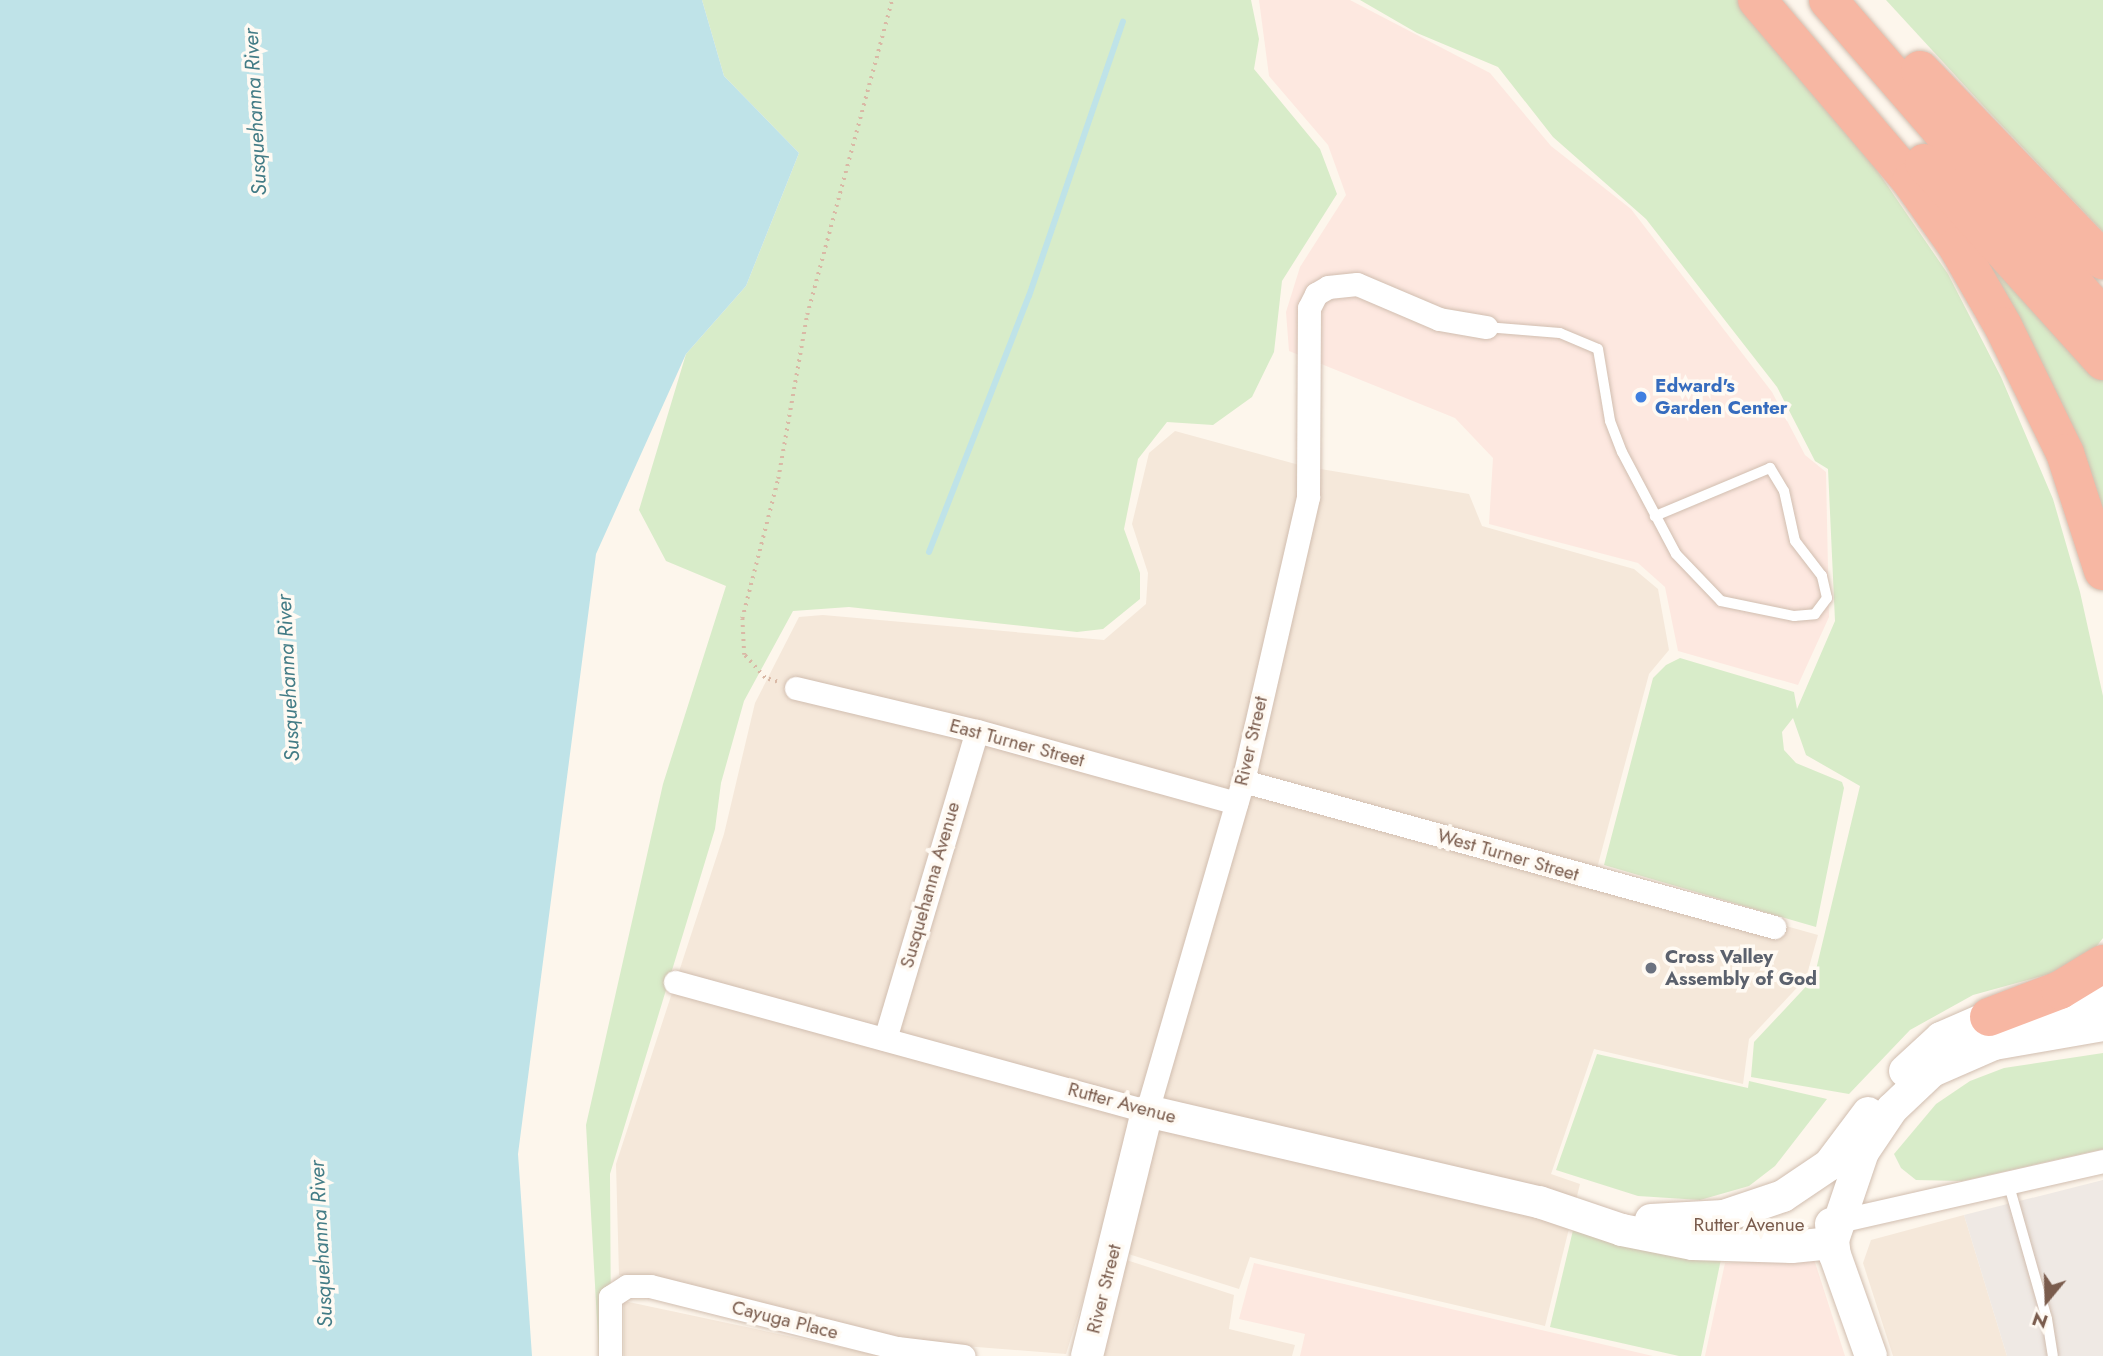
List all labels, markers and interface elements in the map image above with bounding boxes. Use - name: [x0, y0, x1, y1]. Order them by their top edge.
- water label: Susquehanna River: [238, 28, 272, 196]
- place label: Edward's Garden Center: [1655, 375, 1788, 419]
- marker: Edward's Garden Center: [1633, 389, 1649, 405]
- water label: Susquehanna River: [271, 594, 305, 762]
- street label: River Street: [1230, 694, 1272, 788]
- street label: East Turner Street: [947, 714, 1087, 772]
- street label: Susquehanna Avenue: [895, 799, 965, 971]
- street label: West Turner Street: [1435, 824, 1581, 886]
- place label: Cross Valley Assembly of God: [1665, 946, 1817, 990]
- marker: Cross Valley Assembly of God: [1643, 960, 1659, 976]
- street label: Rutter Avenue: [1065, 1078, 1179, 1128]
- water label: Susquehanna River: [304, 1160, 338, 1328]
- street label: Rutter Avenue: [1694, 1214, 1804, 1236]
- street label: River Street: [1082, 1242, 1126, 1336]
- north arrow: [2012, 1265, 2082, 1335]
- street label: Cayuga Place: [729, 1296, 841, 1344]
- text: N: [2028, 1305, 2052, 1336]

